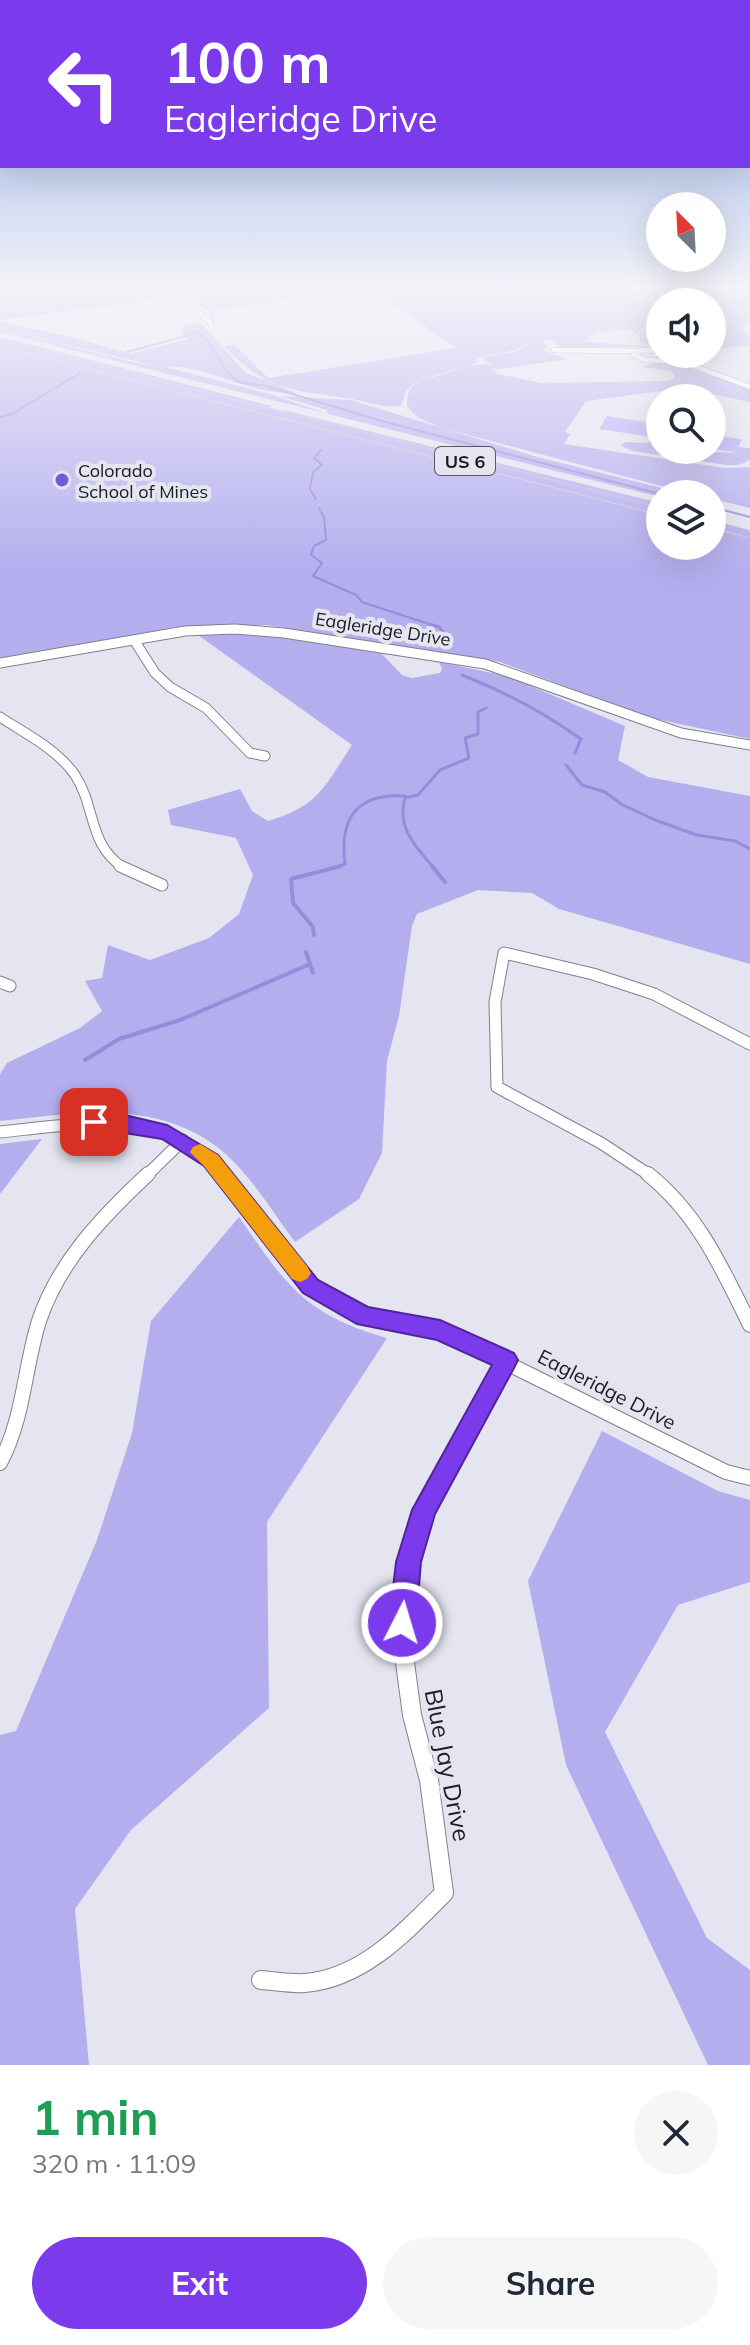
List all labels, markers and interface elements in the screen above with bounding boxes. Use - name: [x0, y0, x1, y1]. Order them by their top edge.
- text: 100 m: [164, 27, 331, 97]
- icon: left: [32, 32, 136, 136]
- text: Eagleridge Drive: [164, 96, 437, 141]
- north arrow: [646, 192, 726, 272]
- map controls: [646, 192, 726, 560]
- button: sound: [646, 288, 726, 368]
- button: search: [646, 384, 726, 464]
- road number: US 6: [435, 447, 495, 475]
- place label: Colorado School of Mines: [78, 459, 208, 503]
- marker: Colorado School of Mines: [53, 471, 71, 489]
- button: layers: [646, 480, 726, 560]
- street label: Eagleridge Drive: [314, 607, 452, 651]
- pin: [60, 1088, 128, 1156]
- icon: arrive: [72, 1100, 116, 1144]
- street label: Eagleridge Drive: [534, 1343, 680, 1435]
- position arrow: [360, 1581, 444, 1665]
- street label: Blue Jay Drive: [419, 1686, 477, 1844]
- text: 1 min: [32, 2087, 159, 2147]
- button: close: [634, 2091, 718, 2175]
- text: 320 m · 11:09: [32, 2147, 196, 2180]
- button: Exit: [32, 2237, 367, 2329]
- button: Share: [383, 2237, 718, 2329]

